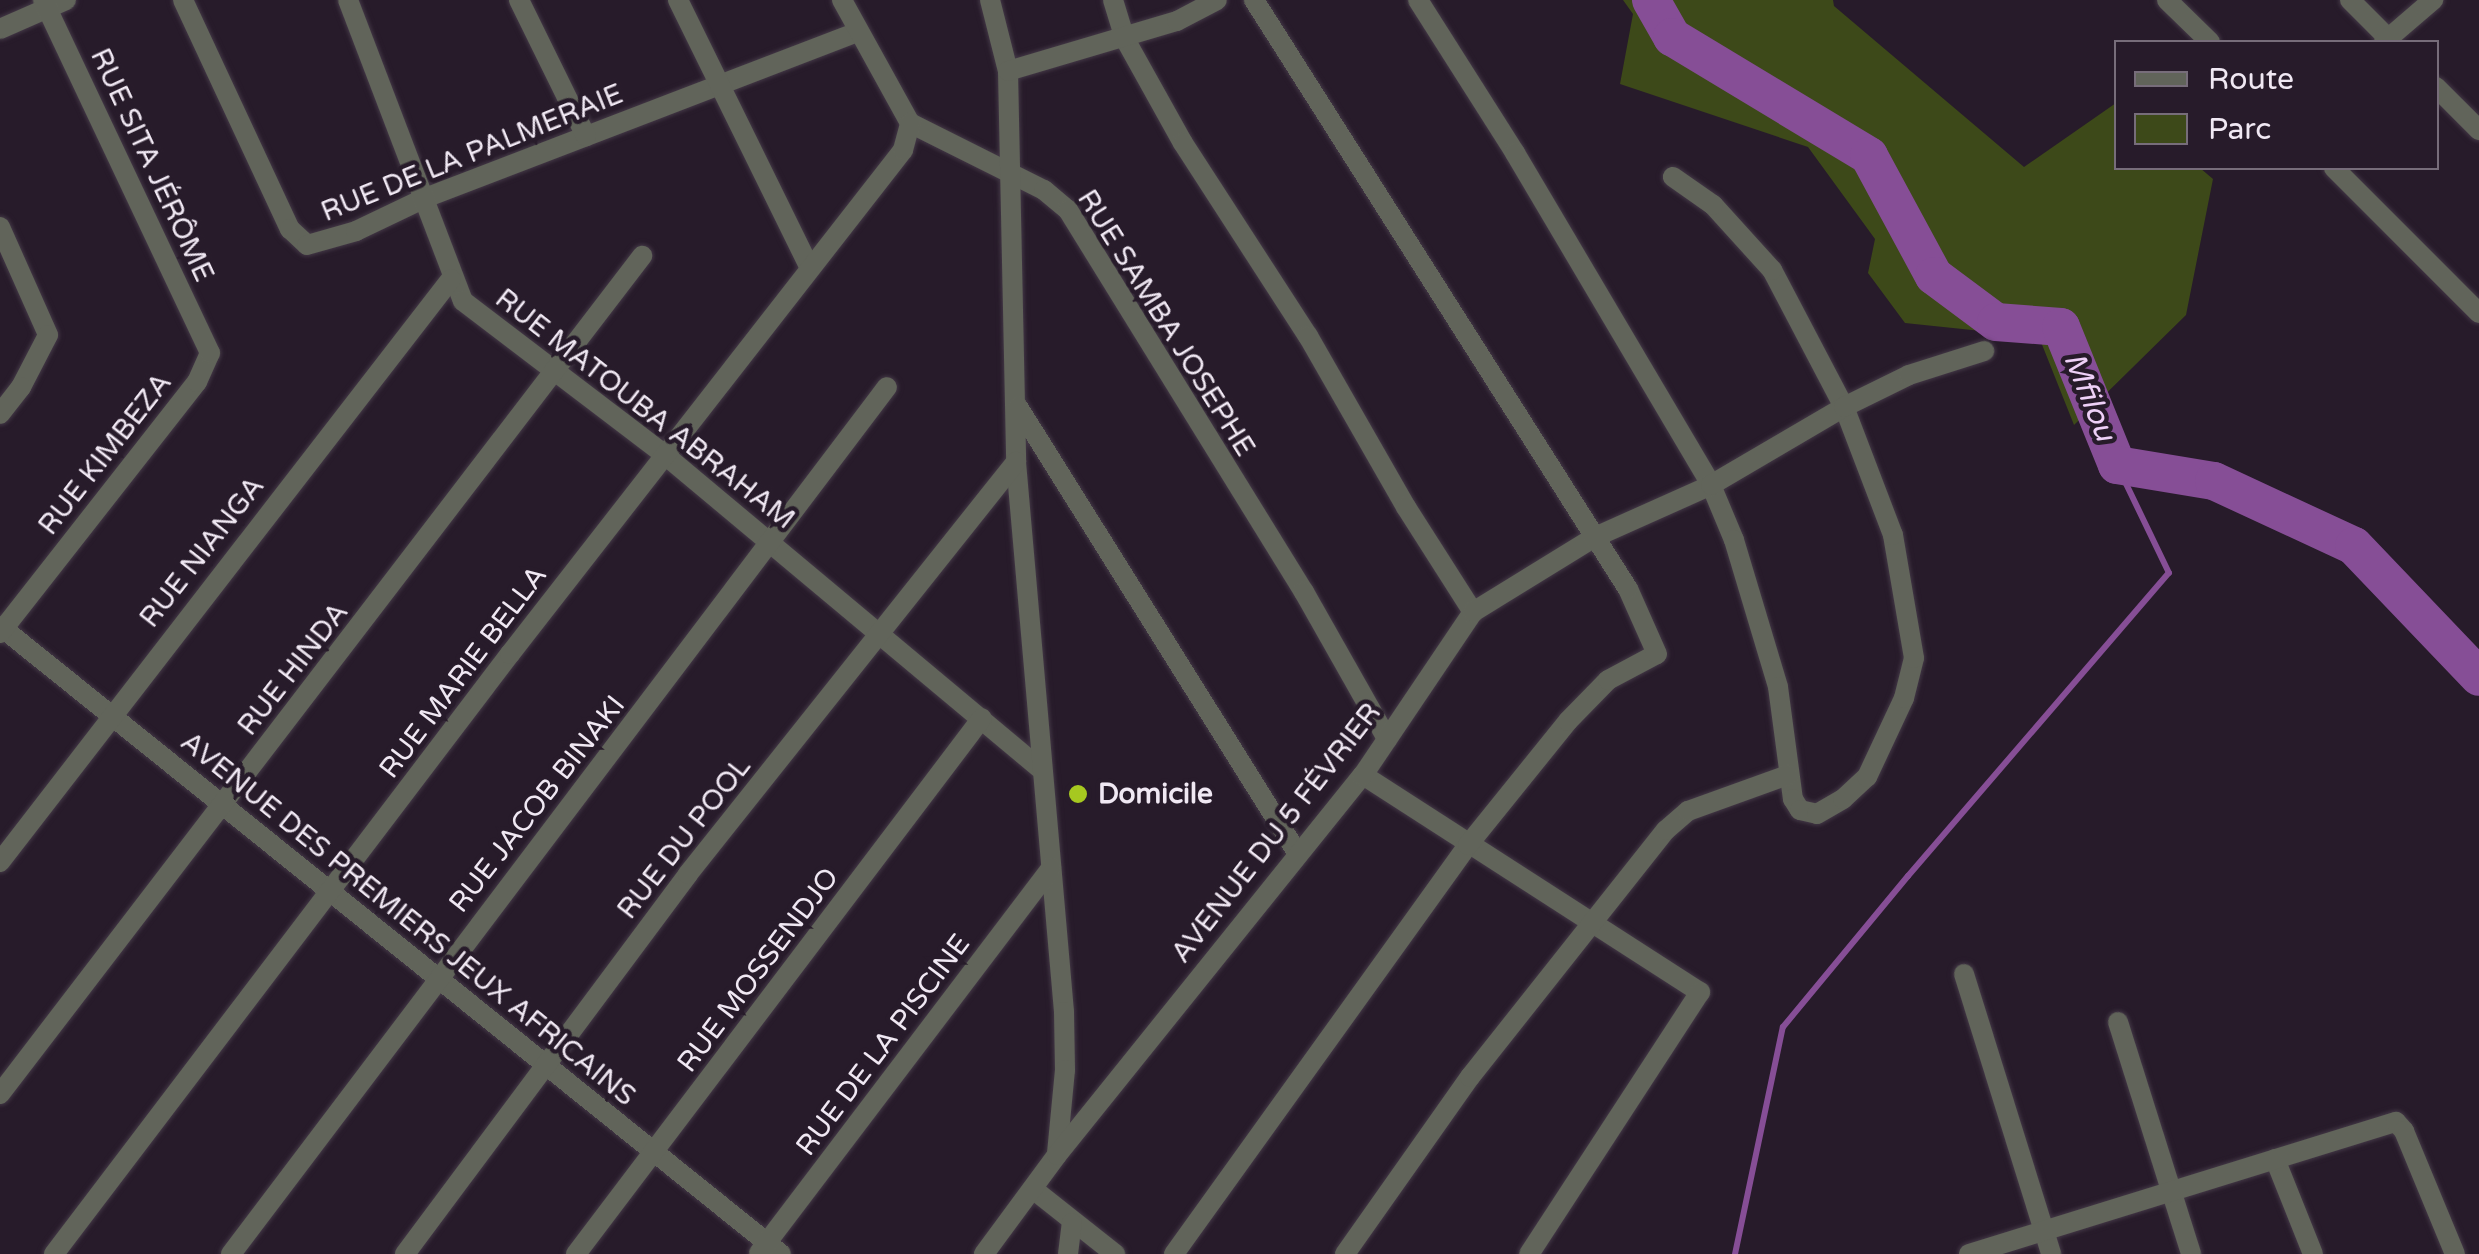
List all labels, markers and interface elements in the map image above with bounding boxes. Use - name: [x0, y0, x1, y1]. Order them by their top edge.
- legend: [2114, 40, 2439, 170]
- street label: RUE SITA JÉRÔME: [83, 43, 221, 287]
- text: Route: [2208, 61, 2294, 98]
- street label: RUE DE LA PALMERAIE: [316, 77, 628, 229]
- text: Parc: [2208, 111, 2271, 148]
- street label: RUE SAMBA JOSEPHE: [1070, 184, 1262, 462]
- street label: RUE MATOUBA ABRAHAM: [489, 282, 801, 536]
- water label: Mfilou: [2055, 348, 2123, 446]
- street label: RUE KIMBEZA: [31, 366, 179, 542]
- street label: RUE NIANGA: [133, 470, 271, 634]
- street label: RUE MARIE BELLA: [372, 559, 554, 785]
- street label: RUE HINDA: [231, 596, 355, 742]
- street label: RUE JACOB BINAKI: [442, 689, 632, 919]
- street label: AVENUE DU 5 FÉVRIER: [1164, 696, 1388, 970]
- street label: AVENUE DES PREMIERS JEUX AFRICAINS: [174, 725, 642, 1113]
- street label: RUE DU POOL: [610, 750, 758, 926]
- place label: Domicile: [1098, 777, 1213, 811]
- marker: Domicile: [1067, 783, 1089, 805]
- street label: RUE MOSSENDJO: [670, 861, 846, 1079]
- street label: RUE DE LA PISCINE: [789, 928, 977, 1162]

